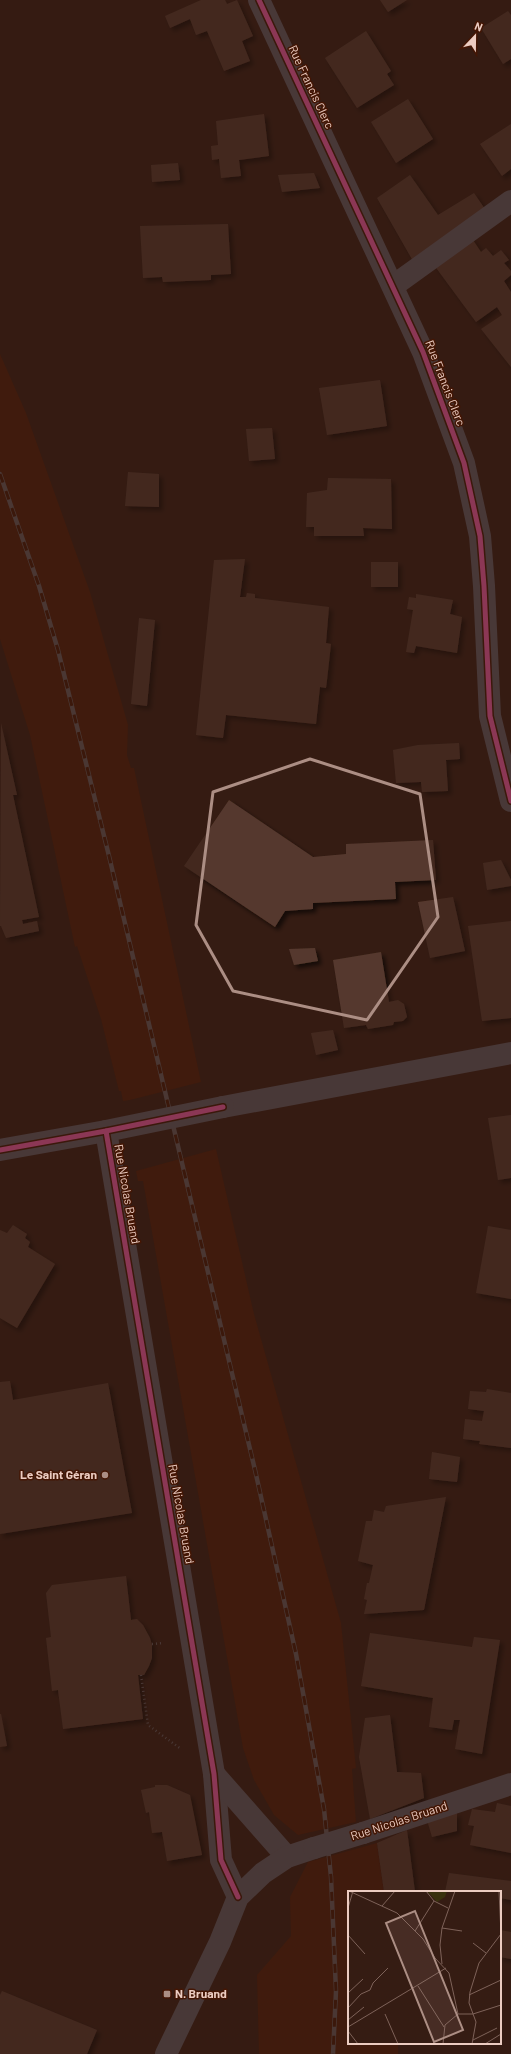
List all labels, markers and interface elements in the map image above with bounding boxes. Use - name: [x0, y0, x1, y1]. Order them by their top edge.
- north arrow: [455, 16, 495, 56]
- text: N: [473, 19, 485, 34]
- street label: Rue Francis Clerc: [286, 43, 337, 131]
- street label: Rue Francis Clerc: [423, 338, 469, 427]
- street label: Rue Nicolas Bruand: [112, 1143, 144, 1245]
- street label: Rue Nicolas Bruand: [166, 1463, 198, 1565]
- place label: Le Saint Géran: [20, 1467, 97, 1481]
- marker: Le Saint Géran: [100, 1470, 110, 1480]
- street label: Rue Nicolas Bruand: [349, 1798, 449, 1842]
- inset map: [348, 1891, 501, 2044]
- place label: N. Bruand: [175, 1986, 227, 2000]
- marker: N. Bruand: [162, 1989, 172, 1999]

